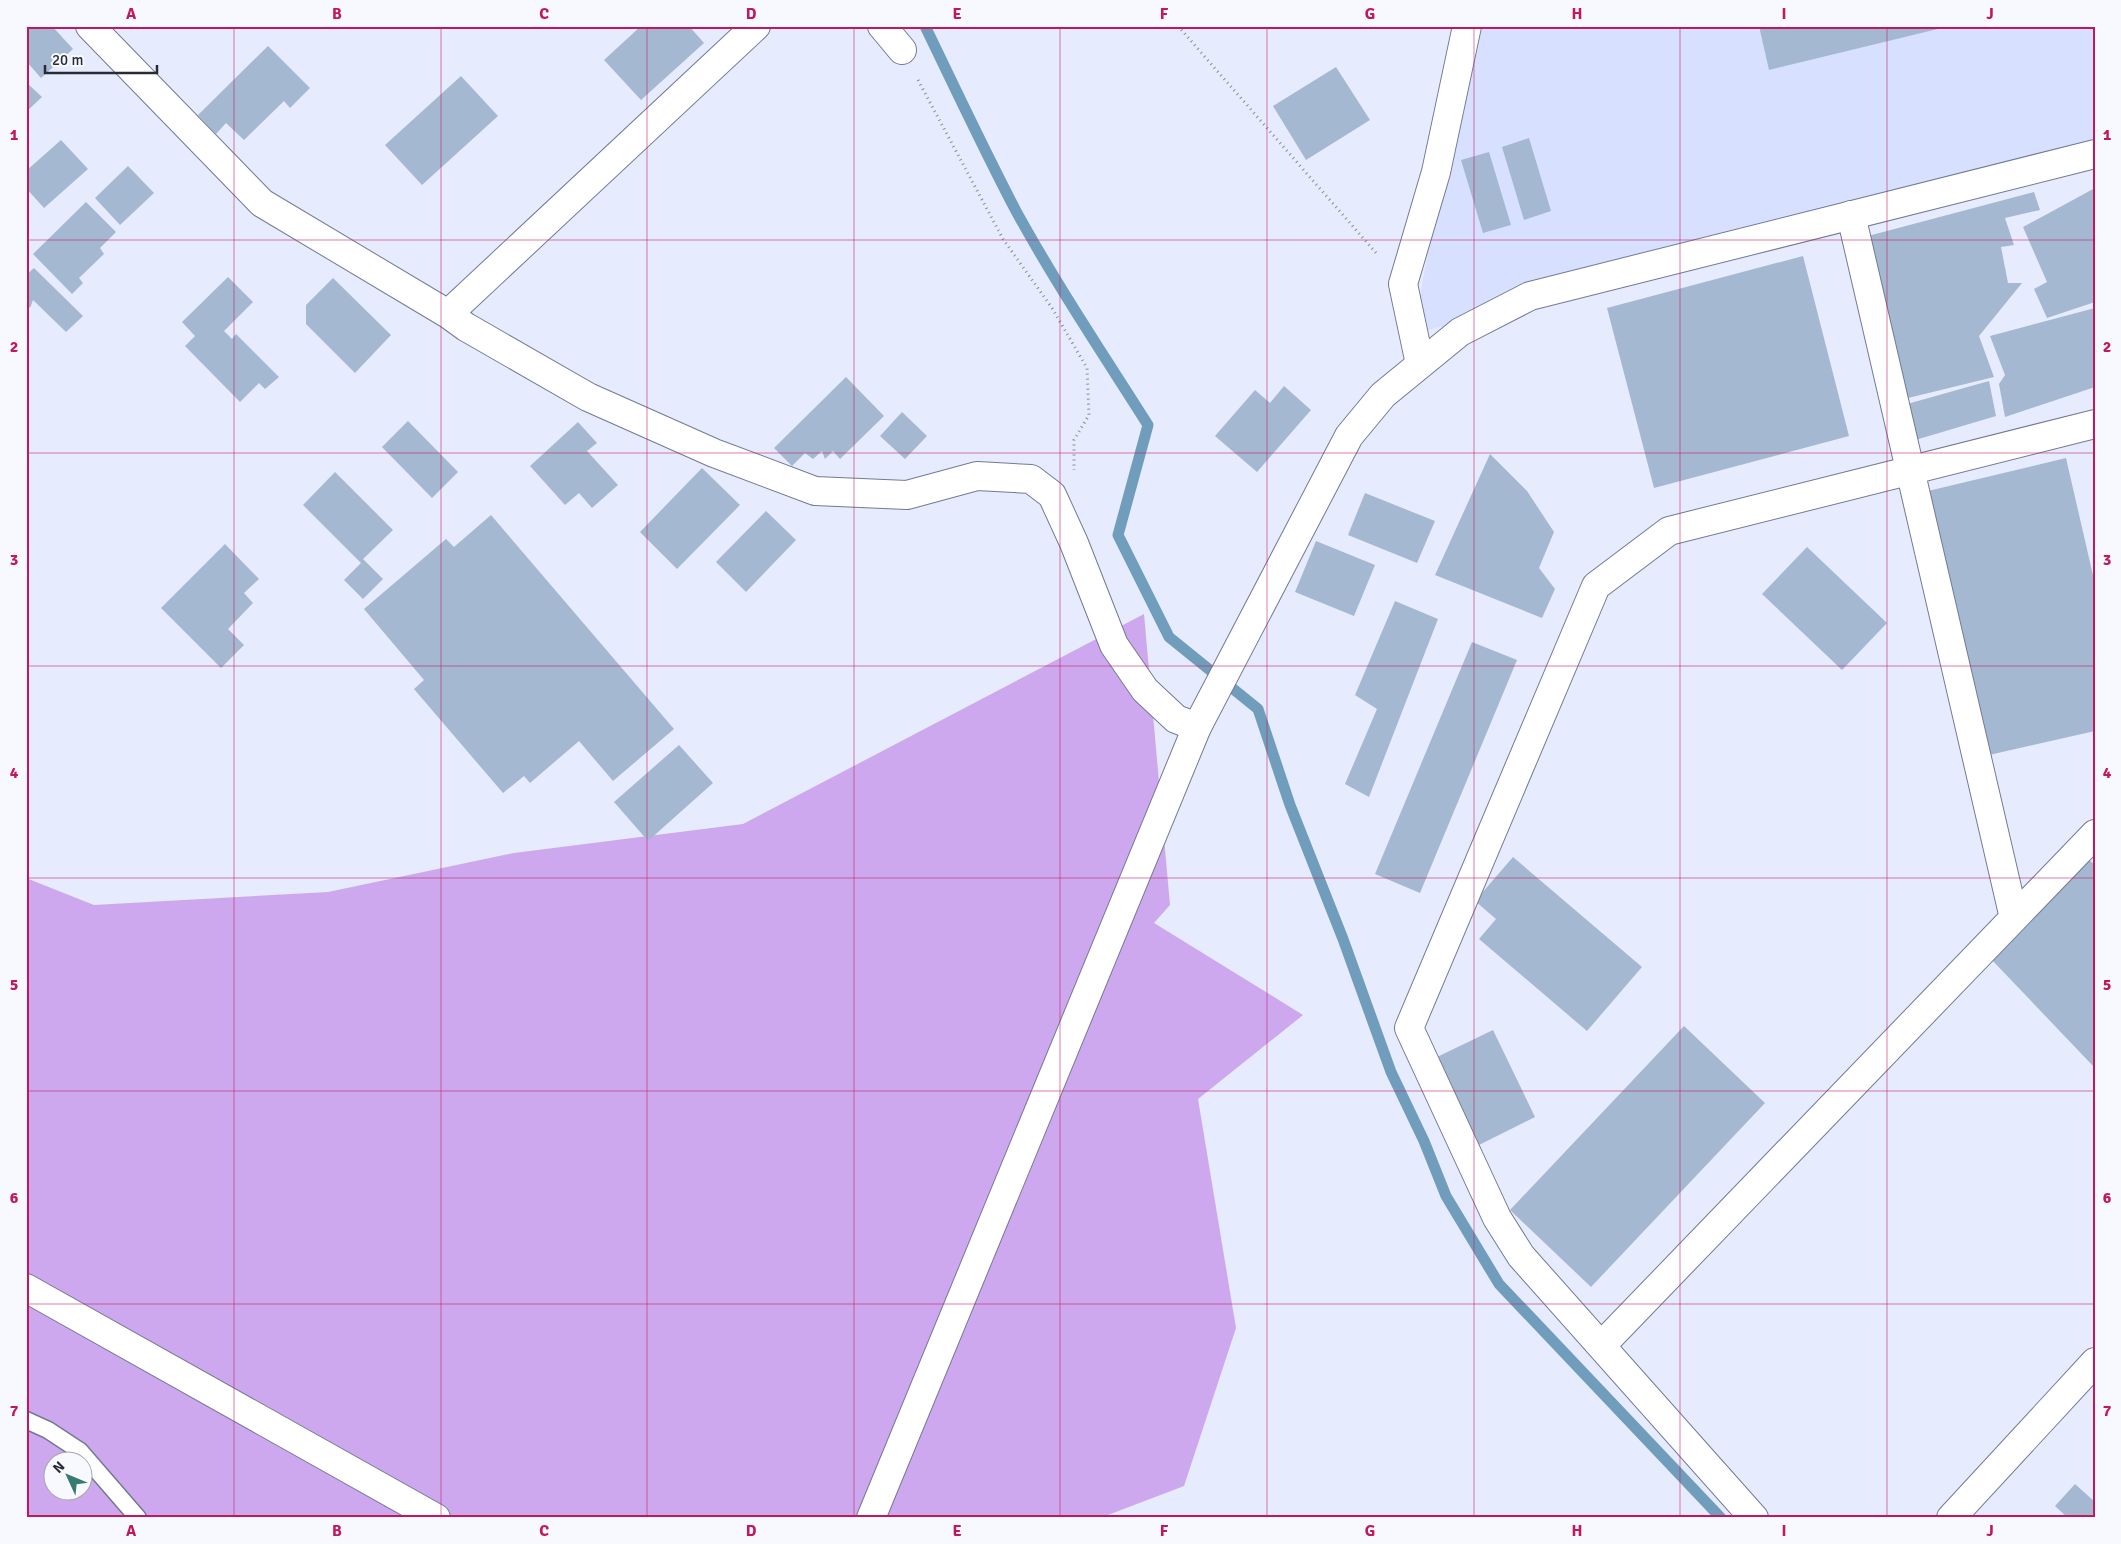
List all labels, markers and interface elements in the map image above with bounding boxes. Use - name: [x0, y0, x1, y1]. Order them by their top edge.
- text: A: [126, 4, 137, 24]
- text: B: [332, 4, 342, 24]
- text: C: [539, 4, 549, 24]
- text: D: [746, 4, 757, 24]
- text: E: [952, 4, 962, 24]
- text: F: [1160, 4, 1169, 24]
- text: G: [1365, 4, 1375, 24]
- text: H: [1572, 4, 1582, 24]
- text: I: [1781, 4, 1787, 24]
- text: J: [1986, 4, 1994, 24]
- scale bar: [45, 42, 158, 74]
- text: 20 m: [52, 51, 83, 69]
- text: 1: [10, 125, 19, 145]
- text: 1: [2103, 125, 2112, 145]
- text: 2: [10, 337, 18, 357]
- text: 2: [2103, 337, 2111, 357]
- text: 3: [10, 550, 18, 570]
- text: 3: [2103, 550, 2111, 570]
- text: 4: [10, 763, 19, 783]
- text: 4: [2103, 763, 2112, 783]
- text: 5: [10, 975, 18, 995]
- text: 5: [2103, 975, 2111, 995]
- text: 6: [10, 1188, 19, 1208]
- text: 6: [2103, 1188, 2112, 1208]
- text: 7: [10, 1401, 19, 1421]
- text: 7: [2103, 1401, 2112, 1421]
- north arrow: [42, 1452, 92, 1502]
- text: N: [50, 1458, 69, 1477]
- text: A: [126, 1521, 137, 1541]
- text: B: [332, 1521, 342, 1541]
- text: C: [539, 1521, 549, 1541]
- text: D: [746, 1521, 757, 1541]
- text: E: [952, 1521, 962, 1541]
- text: F: [1160, 1521, 1169, 1541]
- text: G: [1365, 1521, 1375, 1541]
- text: H: [1572, 1521, 1582, 1541]
- text: I: [1781, 1521, 1787, 1541]
- text: J: [1986, 1521, 1994, 1541]

